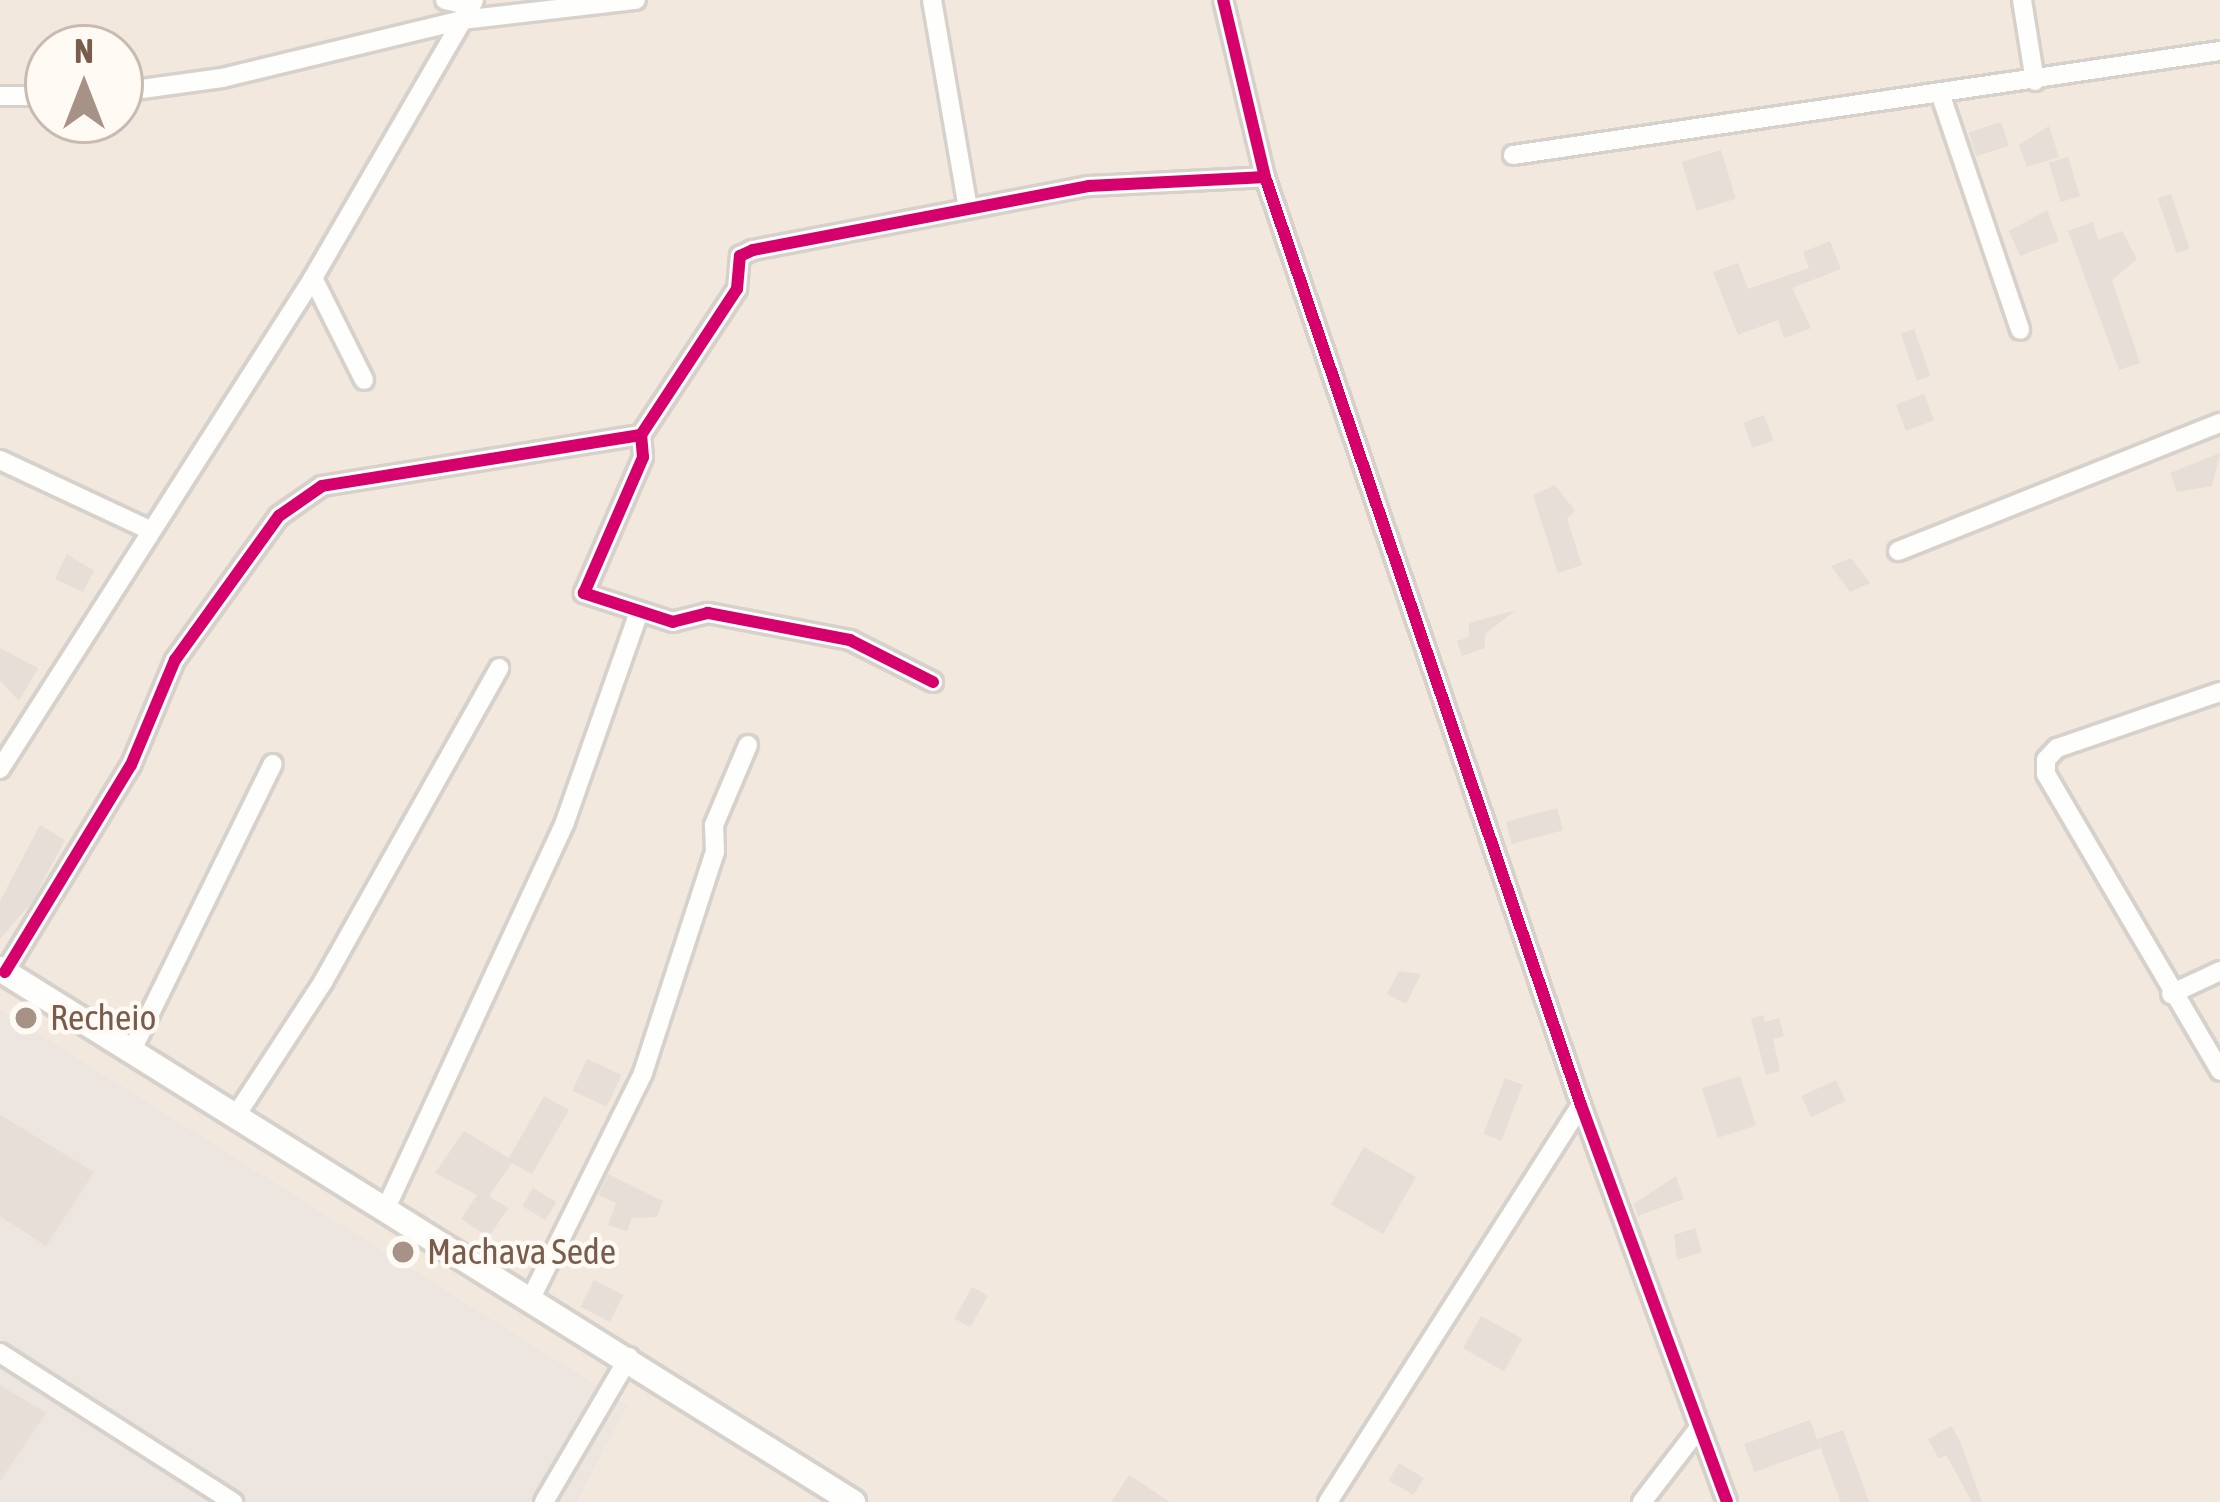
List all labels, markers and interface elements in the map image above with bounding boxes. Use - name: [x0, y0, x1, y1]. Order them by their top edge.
- north arrow: [24, 24, 144, 144]
- text: N: [74, 32, 94, 70]
- place label: Recheio: [50, 996, 156, 1040]
- marker: Recheio: [13, 1005, 39, 1031]
- place label: Machava Sede: [427, 1230, 616, 1274]
- marker: Machava Sede: [390, 1239, 416, 1265]

